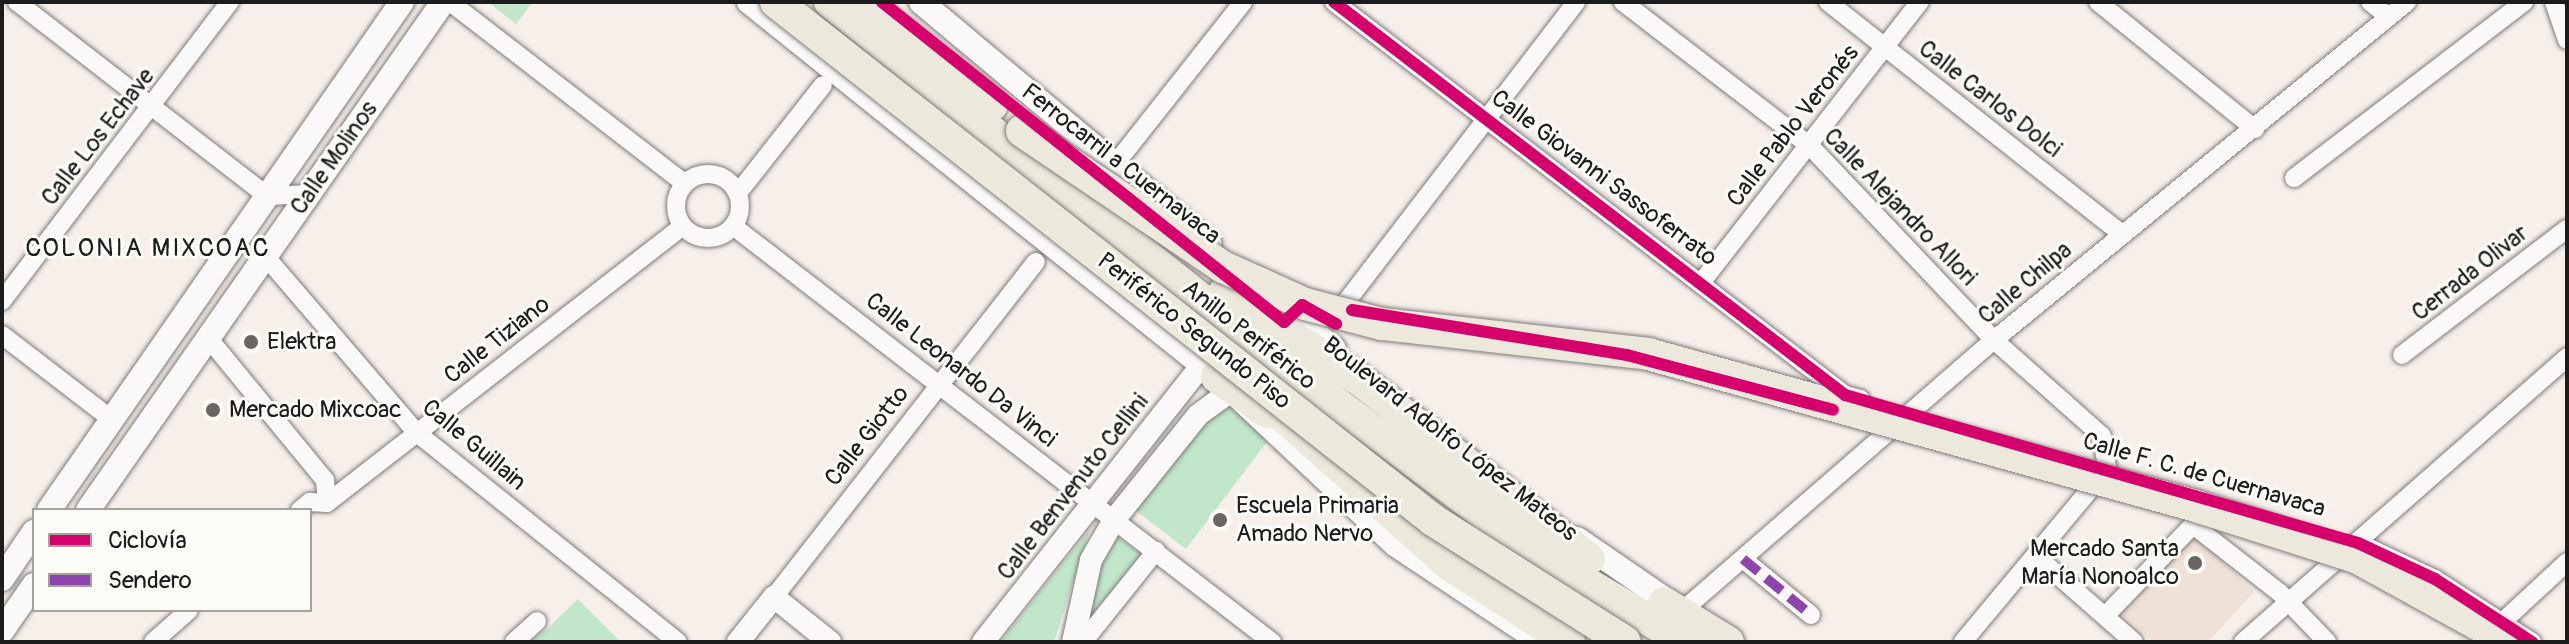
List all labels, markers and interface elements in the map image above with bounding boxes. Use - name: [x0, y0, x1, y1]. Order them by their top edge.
- street label: Calle Carlos Dolci: [1913, 34, 2067, 164]
- street label: Calle Pablo Veronés: [1721, 39, 1865, 213]
- street label: Calle Los Echave: [35, 63, 161, 211]
- street label: Ferrocarril a Cuernavaca: [1016, 77, 1226, 251]
- street label: Calle Giovanni Sassoferrato: [1485, 84, 1723, 272]
- street label: Calle Molinos: [284, 96, 384, 220]
- street label: Calle Alejandro Allori: [1817, 122, 1983, 292]
- street label: Cerrada Olivar: [2406, 219, 2534, 327]
- district label: COLONIA MIXCOAC: [25, 233, 271, 265]
- street label: Calle Chilpa: [1972, 236, 2078, 330]
- street label: Periférico Segundo Piso: [1092, 247, 1296, 415]
- street label: Anillo Periférico: [1177, 274, 1321, 396]
- street label: Calle Leonardo Da Vinci: [860, 286, 1062, 454]
- street label: Calle Tiziano: [438, 290, 556, 390]
- place label: Elektra: [267, 328, 336, 356]
- street label: Boulevard Adolfo López Mateos: [1317, 331, 1583, 547]
- marker: Elektra: [242, 333, 260, 351]
- street label: Calle Giotto: [819, 380, 915, 492]
- street label: Calle Benvenuto Cellini: [991, 388, 1155, 586]
- street label: Calle Guillain: [416, 393, 532, 497]
- place label: Mercado Mixcoac: [229, 396, 401, 424]
- marker: Mercado Mixcoac: [204, 401, 222, 419]
- street label: Calle F. C. de Cuernavaca: [2079, 427, 2329, 523]
- place label: Escuela Primaria Amado Nervo: [1236, 492, 1399, 548]
- legend: [32, 508, 312, 612]
- marker: Escuela Primaria Amado Nervo: [1211, 511, 1229, 529]
- text: Ciclovía: [108, 526, 187, 555]
- place label: Mercado Santa María Nonoalco: [2021, 535, 2179, 591]
- marker: Mercado Santa María Nonoalco: [2186, 554, 2204, 572]
- text: Sendero: [108, 566, 192, 595]

